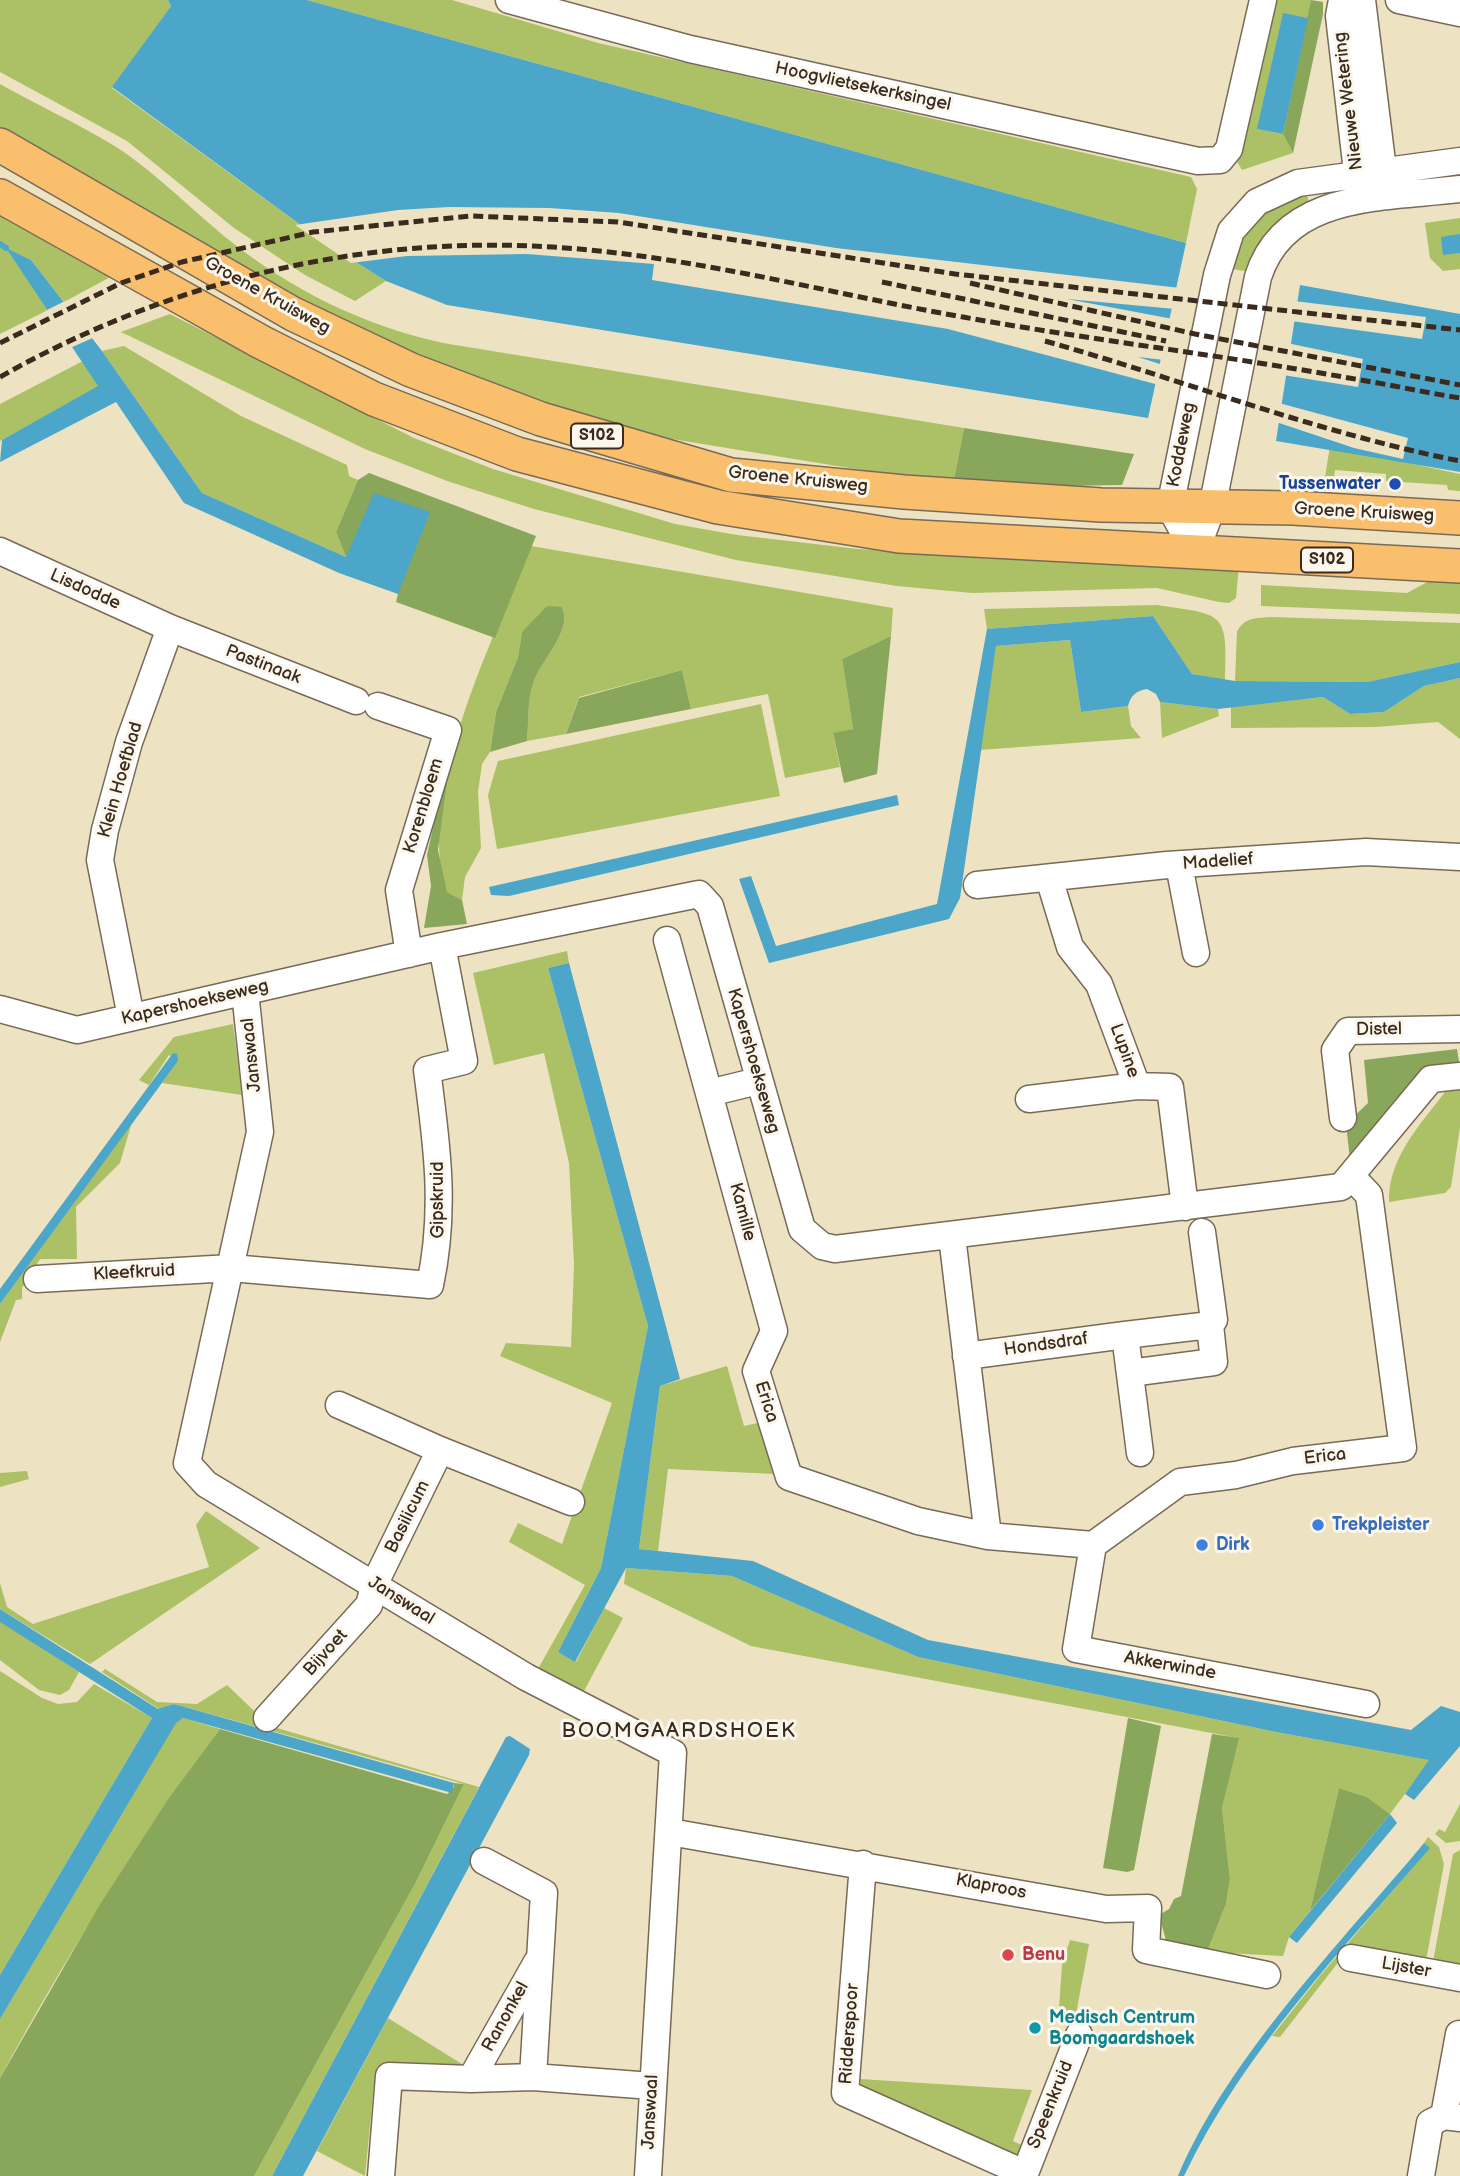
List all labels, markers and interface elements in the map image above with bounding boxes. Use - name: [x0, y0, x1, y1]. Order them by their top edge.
- street label: Nieuwe Wetering: [1330, 31, 1368, 171]
- street label: Hoogvlietsekerksingel: [773, 58, 953, 116]
- street label: Groene Kruisweg: [200, 253, 334, 339]
- street label: Koddeweg: [1163, 401, 1201, 489]
- road number: S102: [571, 424, 623, 448]
- street label: Groene Kruisweg: [727, 462, 869, 498]
- place label: Tussenwater: [1279, 473, 1381, 495]
- marker: Tussenwater: [1387, 476, 1403, 492]
- street label: Groene Kruisweg: [1293, 499, 1435, 527]
- road number: S102: [1301, 548, 1353, 572]
- street label: Lisdodde: [46, 565, 124, 615]
- street label: Pastinaak: [222, 641, 304, 689]
- street label: Klein Hoefblad: [94, 720, 148, 840]
- street label: Korenbloem: [399, 756, 449, 856]
- street label: Madelief: [1182, 849, 1254, 875]
- street label: Kapershoekseweg: [119, 976, 271, 1030]
- street label: Kapershoekseweg: [722, 986, 784, 1136]
- street label: Janswaal: [237, 1017, 267, 1093]
- street label: Distel: [1356, 1019, 1402, 1041]
- street label: Lupine: [1104, 1021, 1144, 1081]
- street label: Gipskruid: [427, 1162, 449, 1238]
- street label: Kamille: [724, 1181, 760, 1243]
- street label: Kleefkruid: [92, 1260, 176, 1286]
- street label: Hondsdraf: [1002, 1328, 1090, 1362]
- street label: Erica: [749, 1379, 783, 1425]
- street label: Erica: [1303, 1444, 1347, 1470]
- street label: Basilicum: [381, 1477, 435, 1557]
- place label: Trekpleister: [1332, 1514, 1429, 1536]
- marker: Trekpleister: [1310, 1517, 1326, 1533]
- place label: Dirk: [1216, 1534, 1250, 1556]
- marker: Dirk: [1194, 1537, 1210, 1553]
- street label: Janswaal: [364, 1572, 438, 1630]
- street label: Bijvoet: [299, 1625, 353, 1681]
- street label: Akkerwinde: [1122, 1647, 1218, 1685]
- district label: BOOMGAARDSHOEK: [563, 1719, 795, 1745]
- street label: Klaproos: [954, 1870, 1028, 1904]
- place label: Benu: [1022, 1944, 1065, 1966]
- marker: Benu: [1000, 1947, 1016, 1963]
- street label: Lijster: [1380, 1953, 1432, 1983]
- street label: Ranonkel: [478, 1978, 534, 2056]
- street label: Ridderspoor: [836, 1983, 864, 2085]
- place label: Medisch Centrum Boomgaardshoek: [1049, 2007, 1195, 2050]
- marker: Medisch Centrum Boomgaardshoek: [1027, 2020, 1043, 2036]
- street label: Speenkruid: [1024, 2058, 1078, 2152]
- street label: Janswaal: [638, 2074, 664, 2150]

